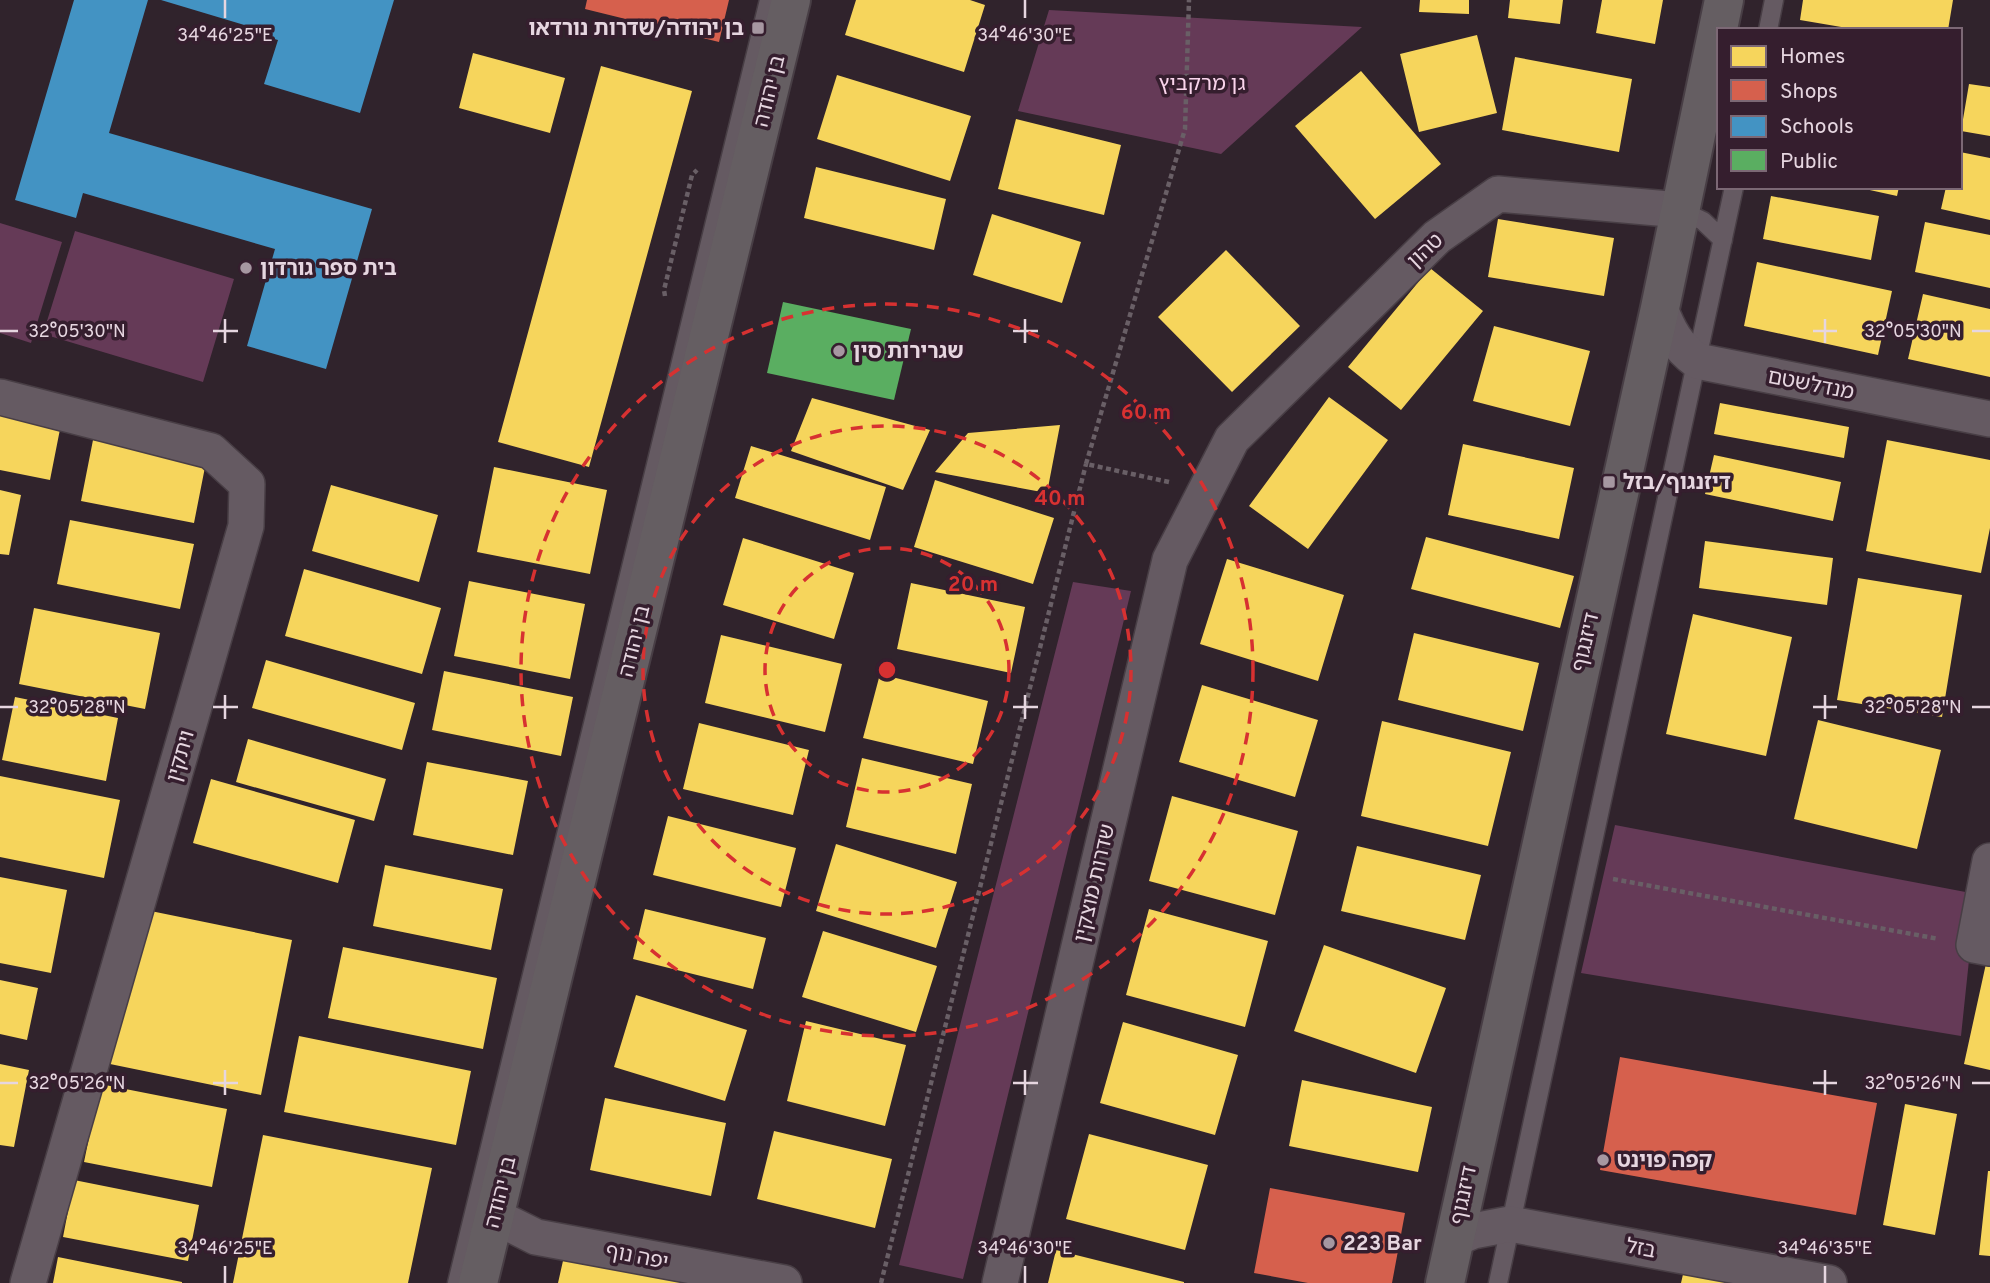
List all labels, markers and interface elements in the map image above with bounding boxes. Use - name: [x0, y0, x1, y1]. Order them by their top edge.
- place label: בן יהודה/שדרות נורדאו: [528, 16, 744, 43]
- marker: בן יהודה/שדרות נורדאו: [750, 20, 766, 36]
- text: 34°46'25"E: [177, 25, 273, 48]
- text: 34°46'30"E: [977, 25, 1073, 48]
- legend: [1717, 28, 1962, 189]
- text: Homes: [1780, 44, 1845, 71]
- street label: בן יהודה: [748, 53, 792, 130]
- park label: גן מרקביץ: [1158, 71, 1246, 98]
- text: Shops: [1780, 79, 1838, 106]
- text: Schools: [1780, 114, 1854, 141]
- text: Public: [1780, 149, 1838, 176]
- street label: טהון: [1402, 228, 1450, 275]
- place label: בית ספר גורדון: [260, 256, 397, 283]
- marker: בית ספר גורדון: [238, 260, 254, 276]
- text: 32°05'30"N: [28, 321, 126, 344]
- text: 32°05'30"N: [1864, 321, 1962, 344]
- place label: שגרירות סין: [853, 339, 964, 366]
- marker: שגרירות סין: [831, 343, 847, 359]
- street label: מנדלשטם: [1765, 364, 1856, 407]
- text: 60 m: [1121, 400, 1171, 427]
- place label: דיזנגוף/בזל: [1623, 470, 1731, 497]
- marker: דיזנגוף/בזל: [1601, 474, 1617, 490]
- text: 40 m: [1035, 486, 1085, 513]
- text: 20 m: [948, 572, 998, 599]
- street label: בן יהודה: [613, 603, 657, 680]
- street label: דיזנגוף: [1567, 610, 1606, 674]
- centre of rings: [875, 658, 899, 682]
- text: 32°05'28"N: [28, 697, 126, 720]
- text: 32°05'28"N: [1864, 697, 1962, 720]
- street label: ויתקין: [161, 727, 202, 785]
- street label: שדרות מוצקין: [1069, 821, 1122, 945]
- text: 32°05'26"N: [28, 1073, 126, 1096]
- text: 32°05'26"N: [1864, 1073, 1962, 1096]
- place label: קפה פוינט: [1617, 1148, 1713, 1175]
- marker: קפה פוינט: [1595, 1152, 1611, 1168]
- street label: בן יהודה: [479, 1154, 523, 1231]
- street label: דיזנגוף: [1445, 1163, 1484, 1227]
- place label: 223 Bar: [1343, 1231, 1422, 1258]
- street label: בזל: [1623, 1233, 1658, 1266]
- marker: 223 Bar: [1321, 1235, 1337, 1251]
- text: 34°46'25"E: [177, 1238, 273, 1261]
- street label: יפה נוף: [603, 1238, 671, 1277]
- text: 34°46'30"E: [977, 1238, 1073, 1261]
- text: 34°46'35"E: [1777, 1238, 1873, 1261]

